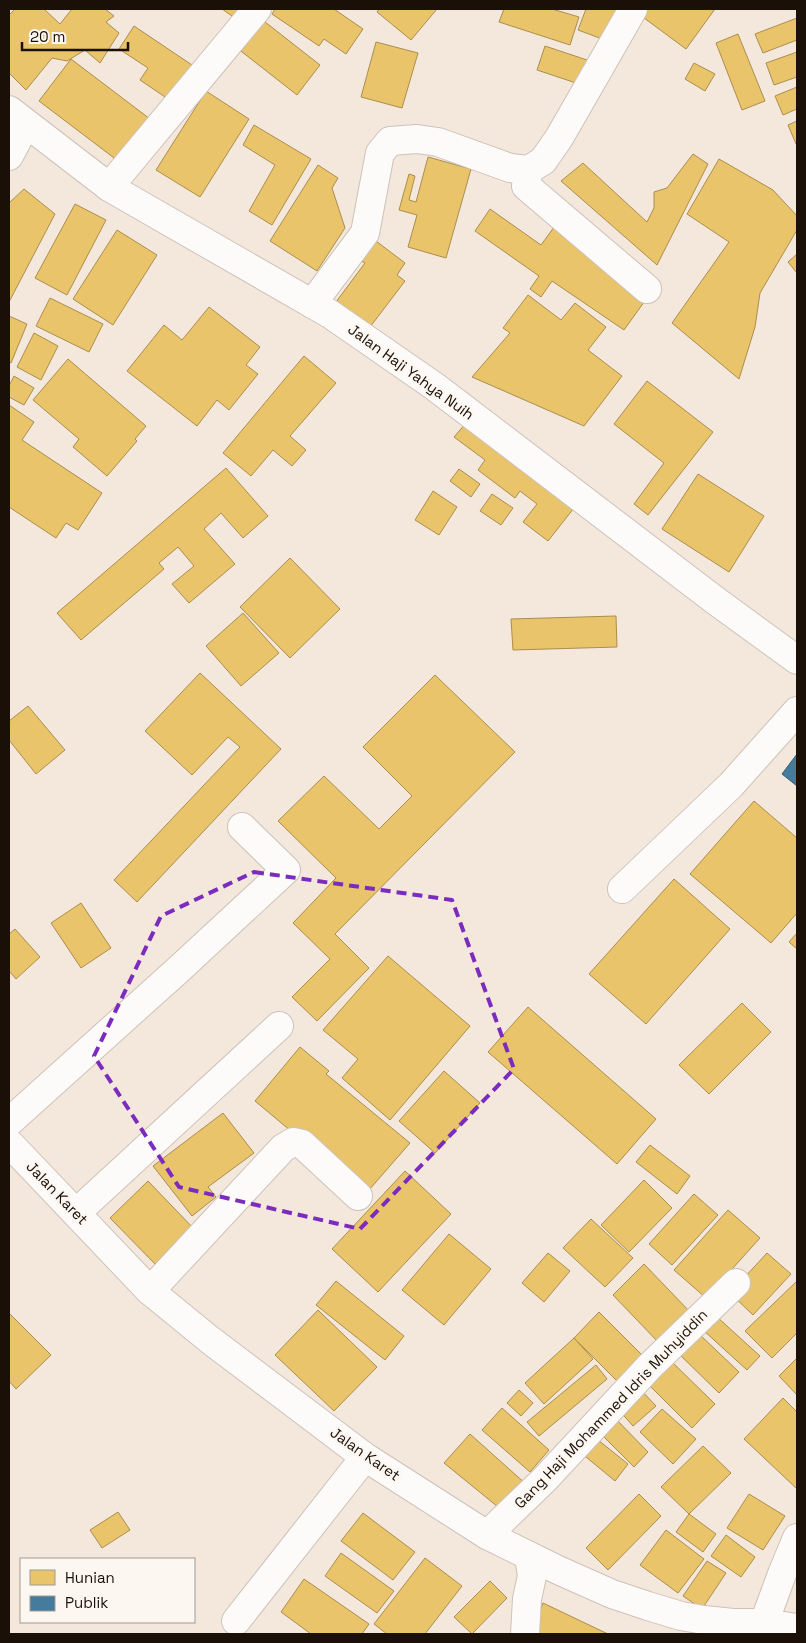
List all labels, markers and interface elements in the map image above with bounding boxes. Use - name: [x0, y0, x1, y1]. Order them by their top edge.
- scale bar: [22, 20, 129, 52]
- text: 20 m: [30, 27, 65, 46]
- street label: Jalan Haji Yahya Nuih: [344, 319, 478, 424]
- street label: Jalan Karet: [22, 1157, 92, 1229]
- street label: Gang Haji Mohammed Idris Muhyiddin: [510, 1305, 711, 1512]
- street label: Jalan Karet: [327, 1423, 404, 1485]
- legend: [20, 1558, 195, 1623]
- text: Hunian: [65, 1568, 115, 1587]
- text: Publik: [65, 1593, 108, 1612]

